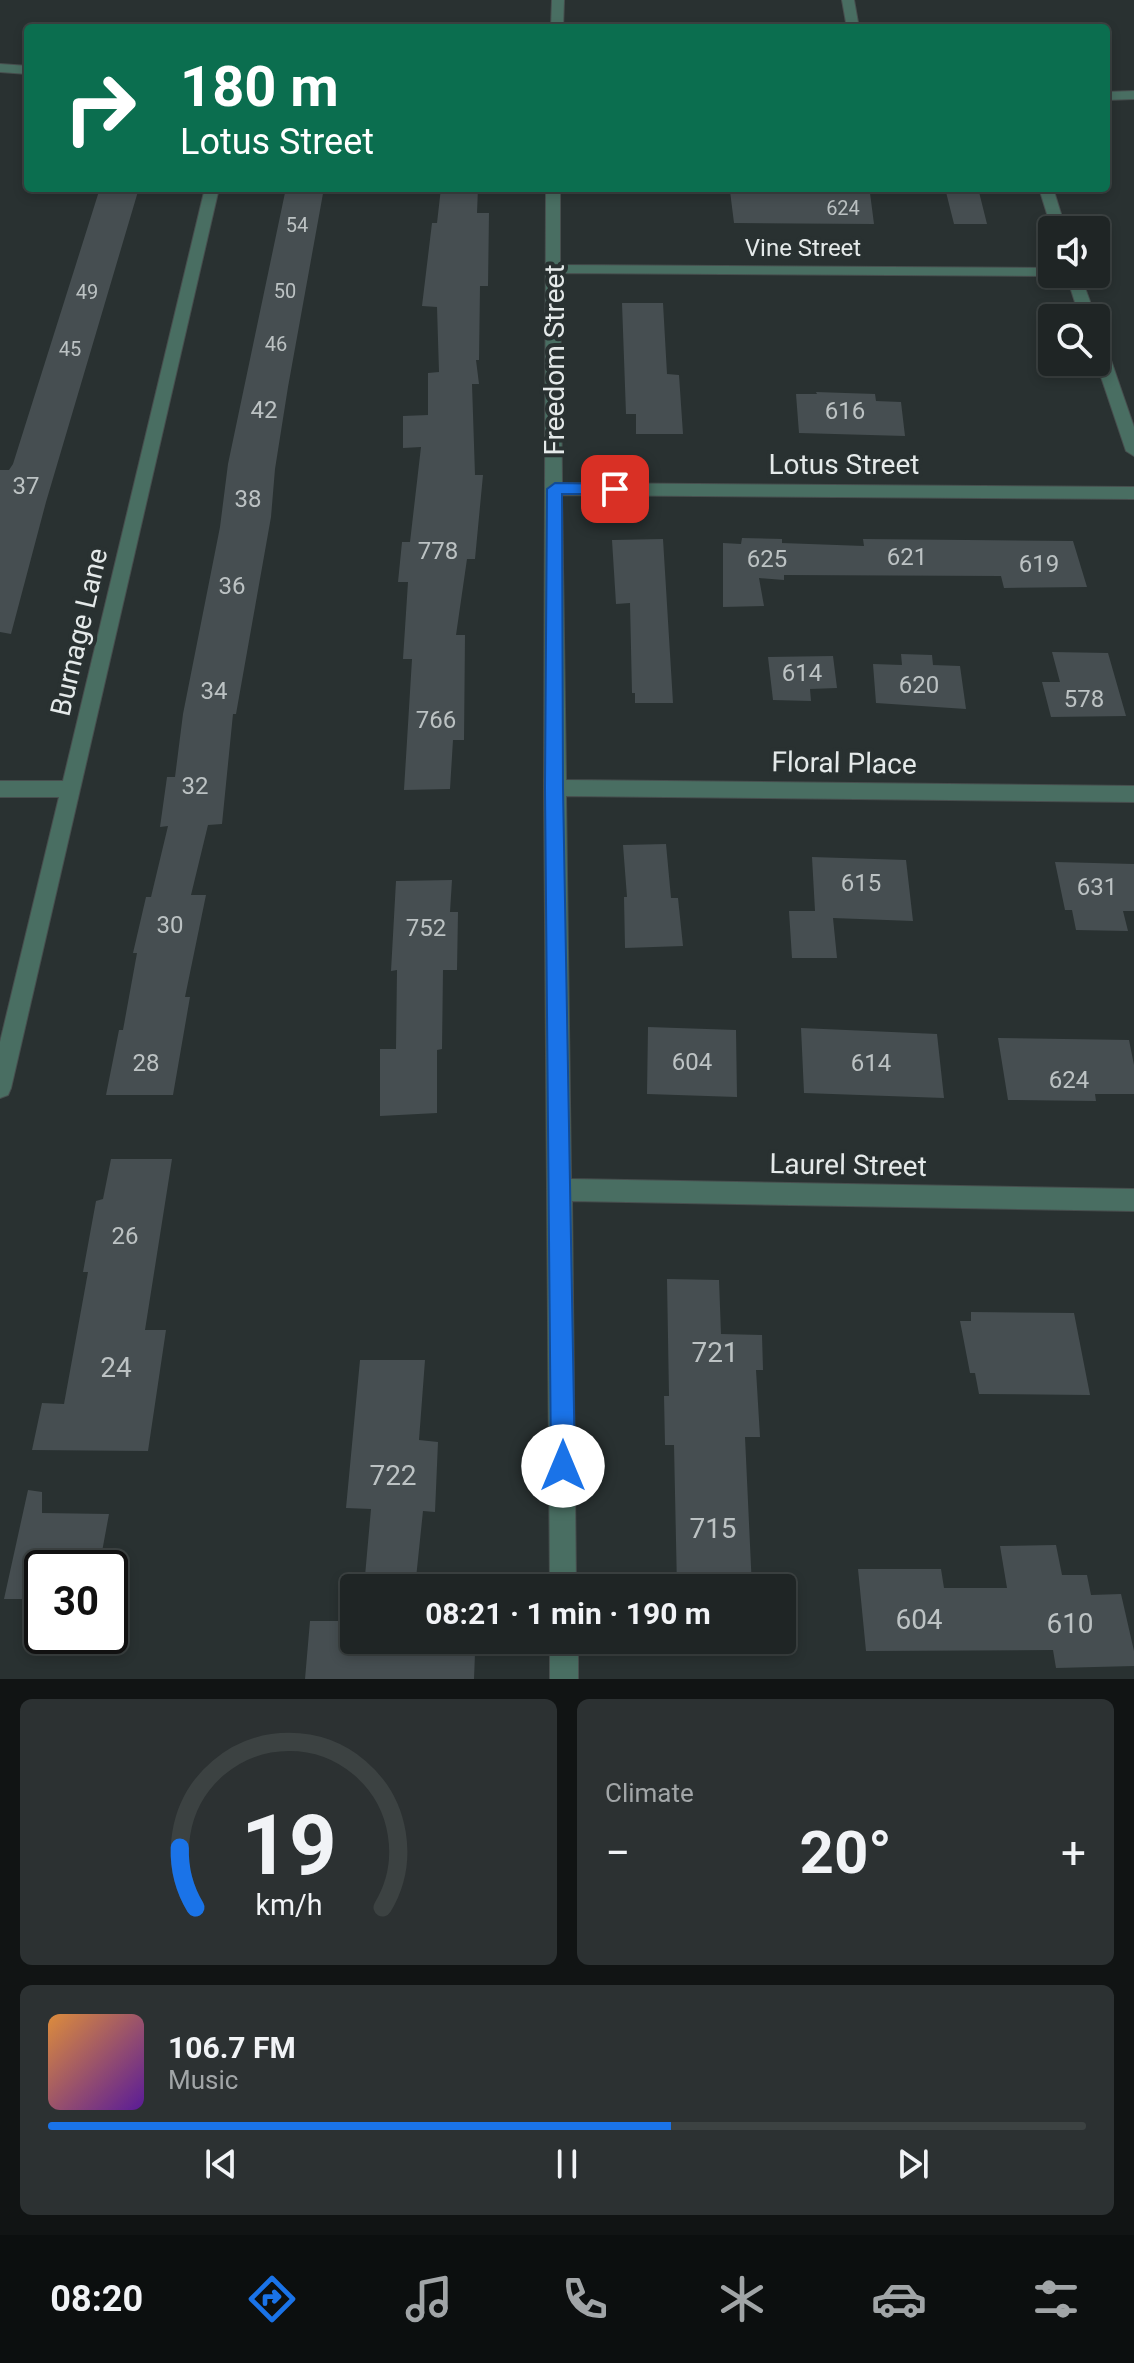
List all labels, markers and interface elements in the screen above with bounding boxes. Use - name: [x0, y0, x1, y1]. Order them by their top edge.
- text: 180 m: [180, 54, 339, 120]
- icon: right: [48, 56, 152, 160]
- text: Lotus Street: [180, 121, 374, 163]
- house number: 624: [826, 196, 860, 220]
- house number: 54: [286, 213, 308, 237]
- map controls: [1038, 216, 1110, 376]
- button: sound: [1038, 216, 1110, 288]
- street label: Vine Street: [745, 234, 861, 262]
- street label: Freedom Street: [538, 264, 571, 456]
- house number: 50: [274, 279, 296, 303]
- house number: 49: [76, 280, 98, 304]
- button: search: [1038, 304, 1110, 376]
- house number: 46: [265, 332, 287, 356]
- house number: 45: [59, 337, 81, 361]
- house number: 42: [251, 396, 277, 424]
- house number: 616: [825, 397, 865, 425]
- street label: Lotus Street: [769, 448, 919, 481]
- pin: [581, 455, 649, 523]
- icon: arrive: [593, 467, 637, 511]
- house number: 37: [13, 472, 39, 500]
- house number: 38: [235, 485, 261, 513]
- house number: 778: [418, 537, 458, 565]
- house number: 621: [887, 543, 927, 571]
- street label: Burnage Lane: [44, 545, 114, 719]
- house number: 625: [747, 545, 787, 573]
- house number: 619: [1019, 550, 1059, 578]
- house number: 36: [219, 572, 245, 600]
- house number: 614: [782, 659, 822, 687]
- house number: 620: [899, 671, 939, 699]
- house number: 34: [201, 677, 227, 705]
- house number: 578: [1064, 685, 1104, 713]
- house number: 766: [416, 706, 456, 734]
- street label: Floral Place: [771, 745, 917, 781]
- house number: 32: [182, 772, 208, 800]
- house number: 615: [841, 869, 881, 897]
- house number: 631: [1077, 873, 1117, 901]
- house number: 30: [157, 911, 183, 939]
- house number: 752: [406, 914, 446, 942]
- house number: 604: [672, 1048, 712, 1076]
- house number: 28: [133, 1049, 159, 1077]
- house number: 614: [851, 1049, 891, 1077]
- house number: 624: [1049, 1066, 1089, 1094]
- street label: Laurel Street: [769, 1147, 927, 1183]
- house number: 26: [112, 1222, 138, 1250]
- house number: 721: [691, 1336, 739, 1369]
- house number: 24: [100, 1351, 132, 1384]
- position arrow: [521, 1424, 605, 1508]
- house number: 722: [369, 1459, 417, 1492]
- house number: 715: [689, 1512, 737, 1545]
- speed limit sign: 30: [24, 1550, 128, 1654]
- text: 08:21 · 1 min · 190 m: [425, 1596, 711, 1631]
- house number: 604: [895, 1603, 943, 1636]
- house number: 610: [1046, 1607, 1094, 1640]
- text: Climate: [605, 1778, 694, 1808]
- text: 19: [241, 1797, 336, 1894]
- text: 20°: [799, 1817, 892, 1888]
- text: −: [605, 1827, 630, 1879]
- text: +: [1061, 1827, 1086, 1879]
- text: km/h: [255, 1888, 322, 1922]
- text: 106.7 FM: [168, 2030, 296, 2065]
- text: Music: [168, 2065, 238, 2095]
- icon: previous: [199, 2142, 243, 2186]
- icon: pause: [545, 2142, 589, 2186]
- icon: next: [891, 2142, 935, 2186]
- icon: directions: [244, 2271, 300, 2327]
- icon: music: [401, 2271, 457, 2327]
- icon: phone: [557, 2271, 613, 2327]
- icon: climate: [714, 2271, 770, 2327]
- icon: car: [871, 2271, 927, 2327]
- icon: filters: [1028, 2271, 1084, 2327]
- text: 08:20: [50, 2278, 143, 2320]

